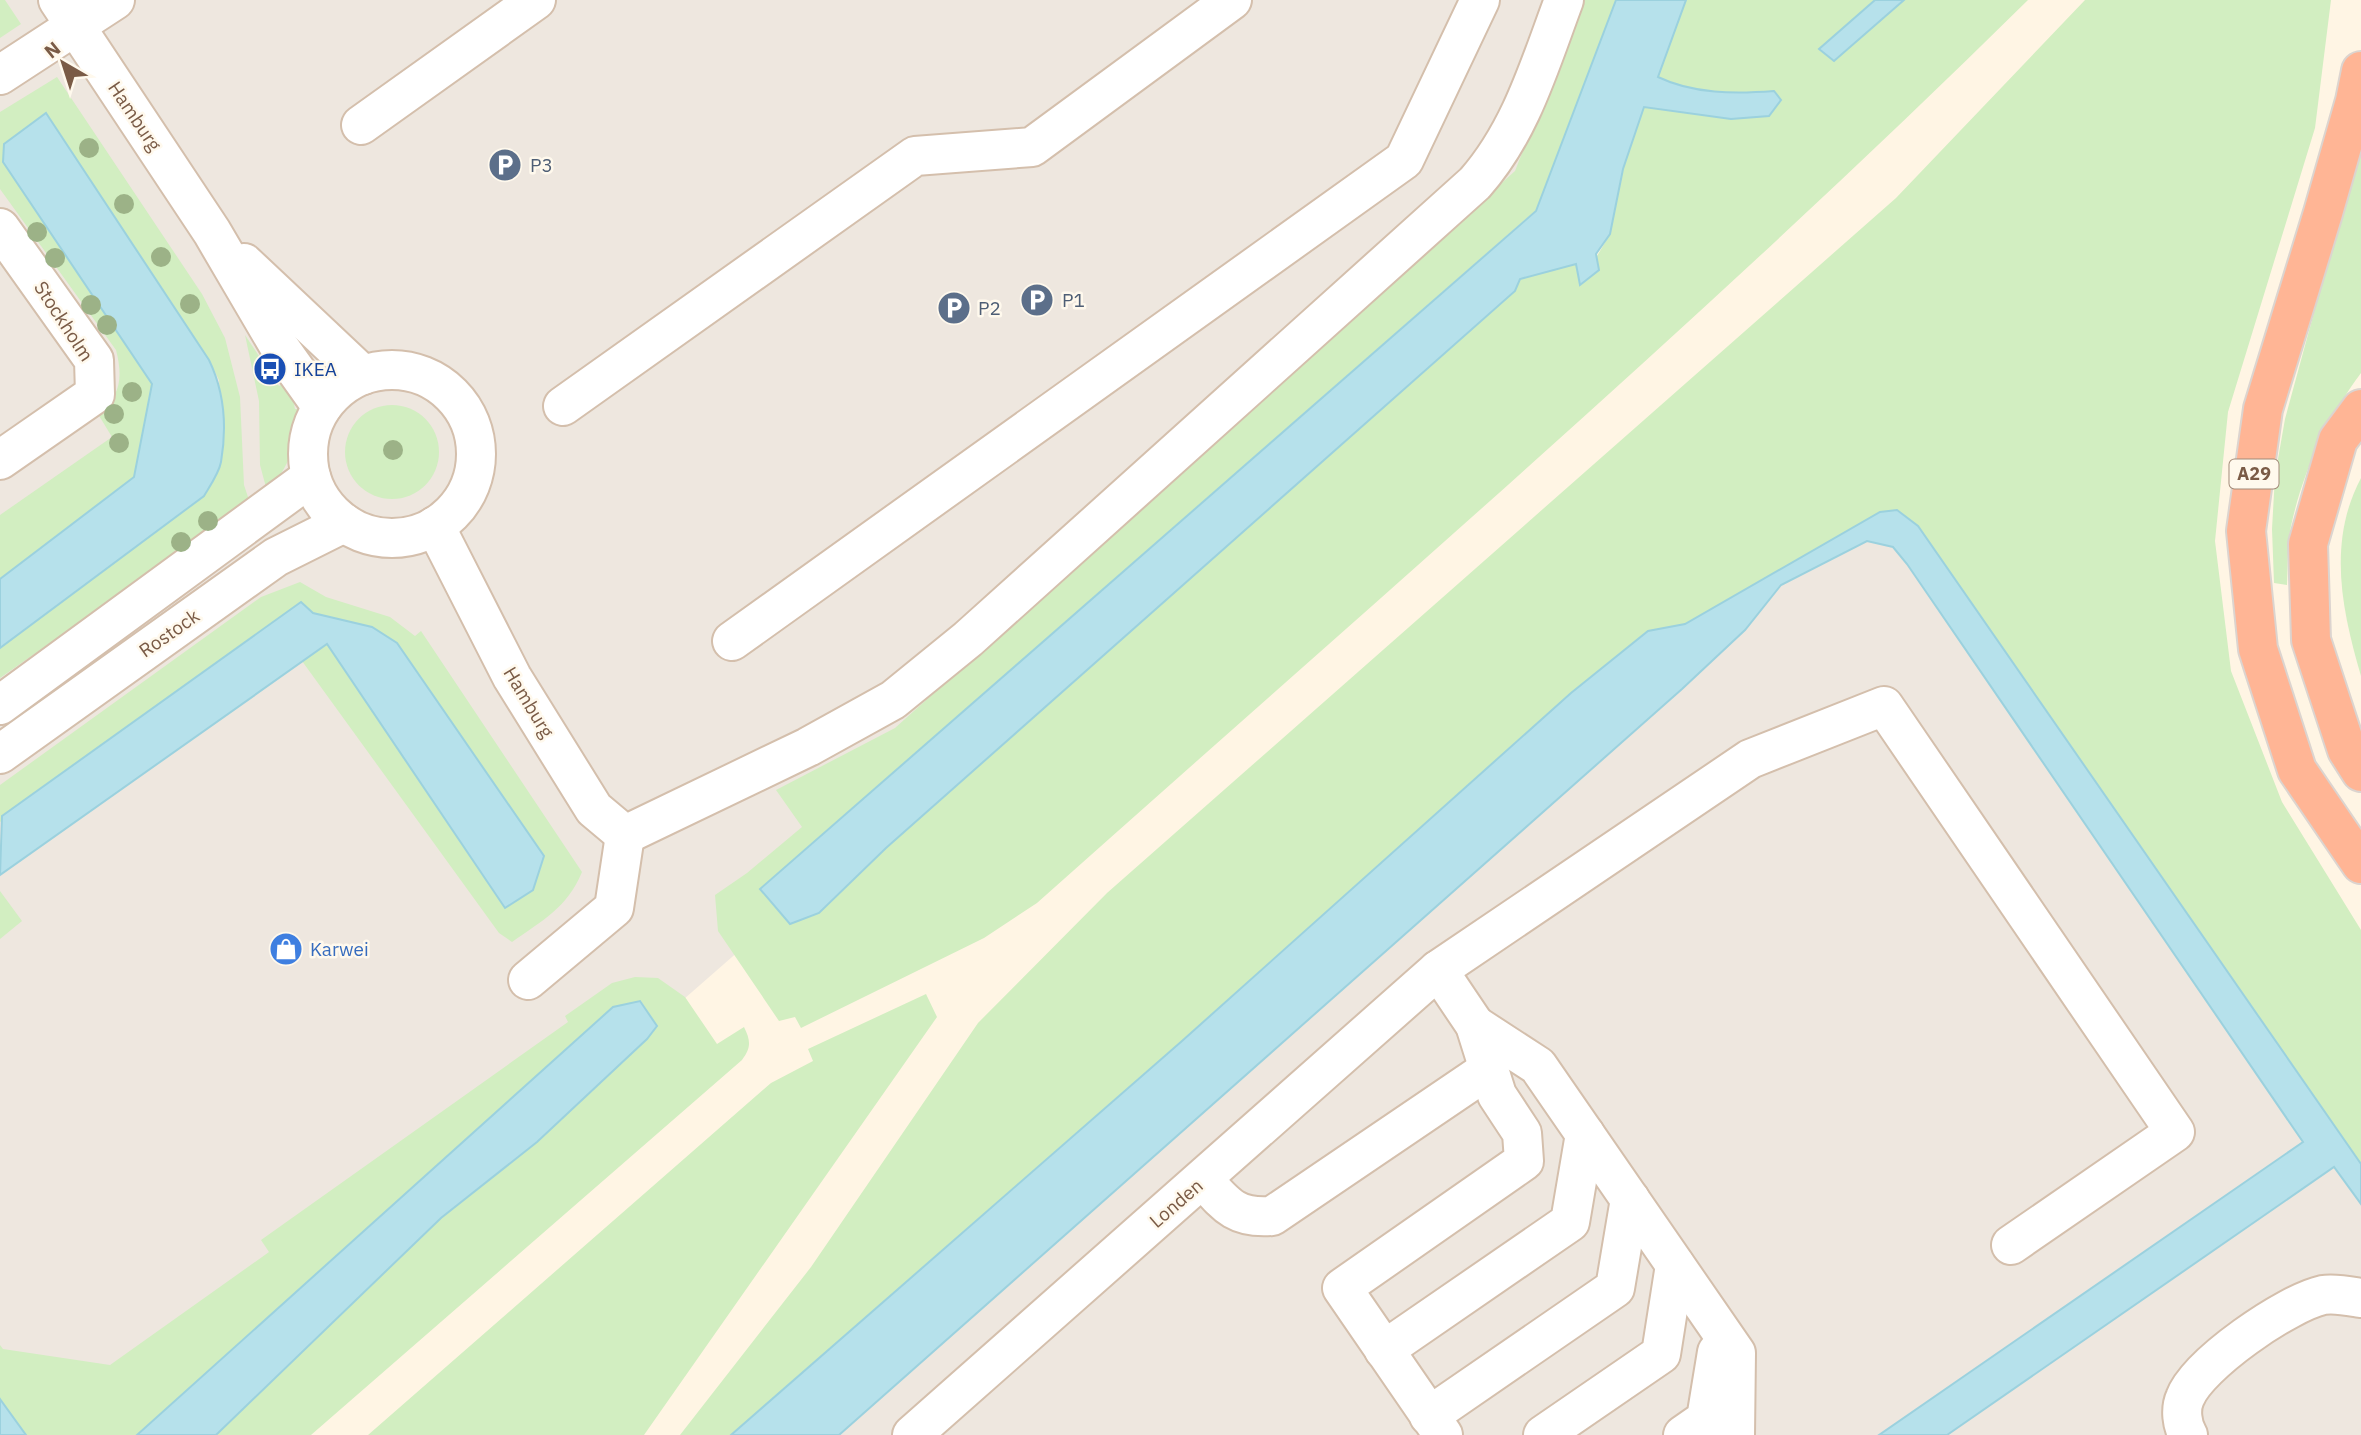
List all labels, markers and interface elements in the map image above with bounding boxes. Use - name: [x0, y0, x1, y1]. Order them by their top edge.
- north arrow: [28, 28, 98, 98]
- text: N: [39, 36, 65, 63]
- street label: Hamburg: [103, 77, 167, 155]
- parking icon: P3: [486, 146, 524, 184]
- place label: P3: [530, 153, 553, 177]
- street label: Stockholm: [29, 276, 99, 366]
- parking icon: P1: [1018, 281, 1056, 319]
- place label: P1: [1062, 288, 1085, 312]
- parking icon: P2: [935, 289, 973, 327]
- place label: P2: [978, 296, 1001, 320]
- bus stop icon: IKEA: [251, 350, 289, 388]
- place label: IKEA: [294, 357, 337, 381]
- road number: A29: [2230, 460, 2278, 488]
- street label: Rostock: [134, 604, 204, 662]
- street label: Hamburg: [498, 662, 560, 742]
- shop icon: Karwei: [267, 930, 305, 968]
- place label: Karwei: [310, 937, 369, 961]
- street label: Londen: [1144, 1173, 1208, 1233]

